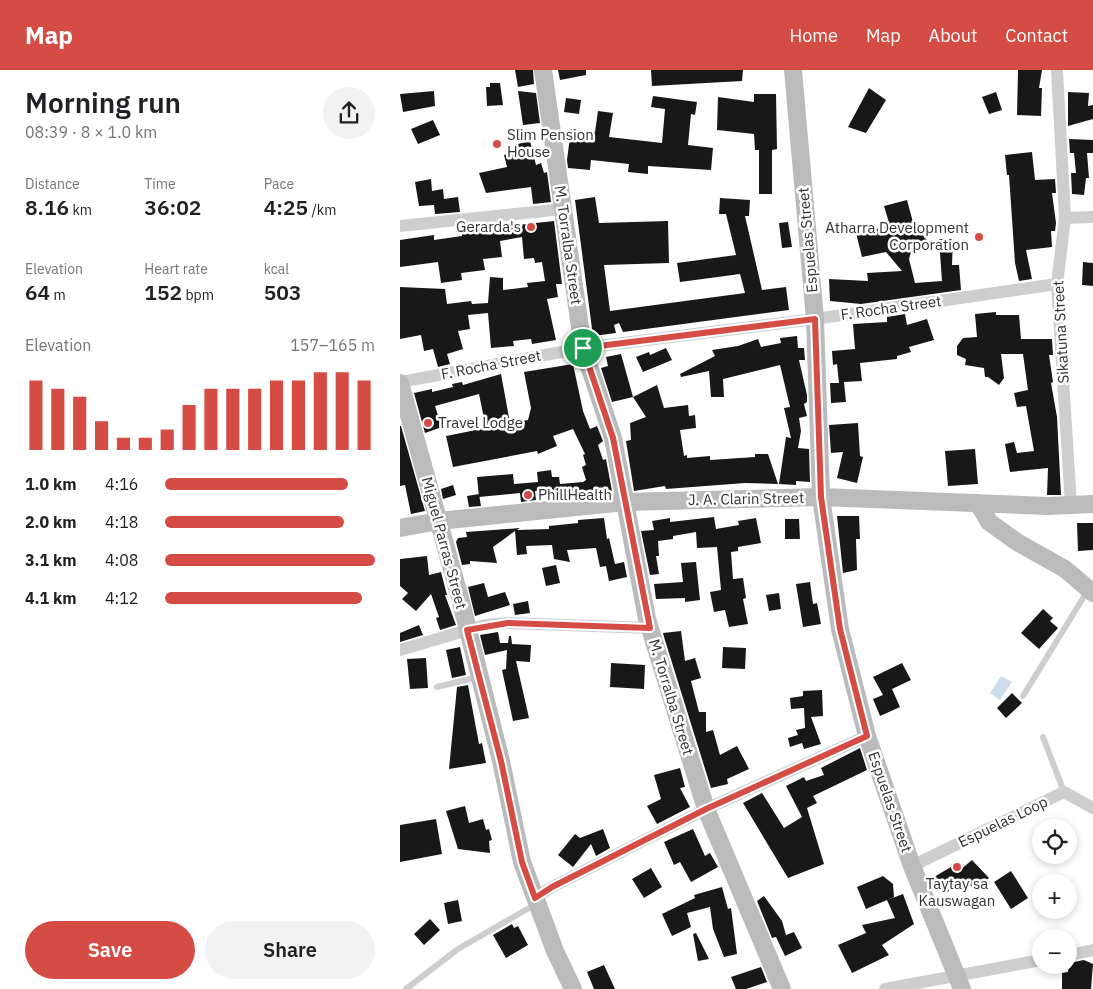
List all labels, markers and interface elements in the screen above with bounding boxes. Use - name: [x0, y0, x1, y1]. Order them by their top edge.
- text: Map: [25, 19, 73, 51]
- text: Home: [790, 24, 838, 47]
- text: Map: [866, 24, 901, 47]
- text: About: [929, 24, 977, 47]
- text: Contact: [1005, 24, 1068, 47]
- text: Morning run: [25, 84, 181, 121]
- button: share: [323, 87, 375, 139]
- text: 08:39 · 8 × 1.0 km: [25, 122, 157, 142]
- place label: Slim Pension House: [507, 125, 594, 161]
- marker: Slim Pension House: [491, 138, 503, 150]
- text: Distance: [25, 175, 80, 193]
- text: Time: [144, 175, 176, 193]
- text: Pace: [264, 175, 294, 193]
- street label: M. Torralba Street: [551, 184, 586, 306]
- street label: Espuelas Street: [793, 187, 822, 293]
- text: 8.16: [25, 193, 69, 221]
- text: 36:02: [144, 193, 201, 221]
- text: 4:25: [264, 193, 308, 221]
- text: km: [69, 201, 92, 219]
- text: /km: [308, 201, 336, 219]
- place label: Gerarda's: [456, 217, 521, 236]
- place label: Atharra Development Corporation: [825, 218, 969, 254]
- marker: Gerarda's: [525, 221, 537, 233]
- marker: Atharra Development Corporation: [973, 231, 985, 243]
- text: Elevation: [25, 260, 83, 278]
- text: Heart rate: [144, 260, 208, 278]
- text: kcal: [264, 260, 289, 278]
- text: 64: [25, 278, 50, 306]
- text: 152: [144, 278, 182, 306]
- text: 503: [264, 278, 301, 306]
- street label: Sikatuna Street: [1048, 280, 1073, 384]
- text: m: [50, 286, 66, 304]
- text: bpm: [182, 286, 214, 304]
- street label: F. Rocha Street: [839, 291, 942, 324]
- pin: [562, 327, 604, 369]
- icon: arrive: [569, 334, 597, 362]
- text: Elevation: [25, 335, 91, 355]
- text: 157–165 m: [290, 335, 375, 355]
- street label: F. Rocha Street: [439, 346, 542, 384]
- place label: Travel Lodge: [438, 413, 523, 432]
- marker: Travel Lodge: [422, 417, 434, 429]
- text: 1.0 km: [25, 474, 76, 494]
- text: 4:16: [105, 474, 138, 494]
- street label: Miguel Parras Street: [418, 475, 471, 611]
- place label: PhillHealth: [538, 485, 612, 504]
- street label: J. A. Clarin Street: [688, 488, 804, 509]
- marker: PhillHealth: [522, 489, 534, 501]
- text: 2.0 km: [25, 512, 76, 532]
- text: 4:18: [105, 512, 138, 532]
- text: 3.1 km: [25, 550, 76, 570]
- text: 4:08: [105, 550, 138, 570]
- text: 4.1 km: [25, 588, 76, 608]
- text: 4:12: [105, 588, 138, 608]
- street label: M. Torralba Street: [645, 637, 698, 757]
- street label: Espuelas Street: [864, 749, 917, 855]
- street label: Espuelas Loop: [955, 792, 1051, 851]
- map controls: [1032, 819, 1077, 974]
- button: locate: [1032, 819, 1077, 864]
- marker: Taytay sa Kauswagan: [951, 861, 963, 873]
- place label: Taytay sa Kauswagan: [919, 874, 995, 910]
- button: +: [1032, 874, 1077, 919]
- button: Save: [25, 921, 195, 979]
- button: Share: [205, 921, 375, 979]
- button: −: [1032, 929, 1077, 974]

